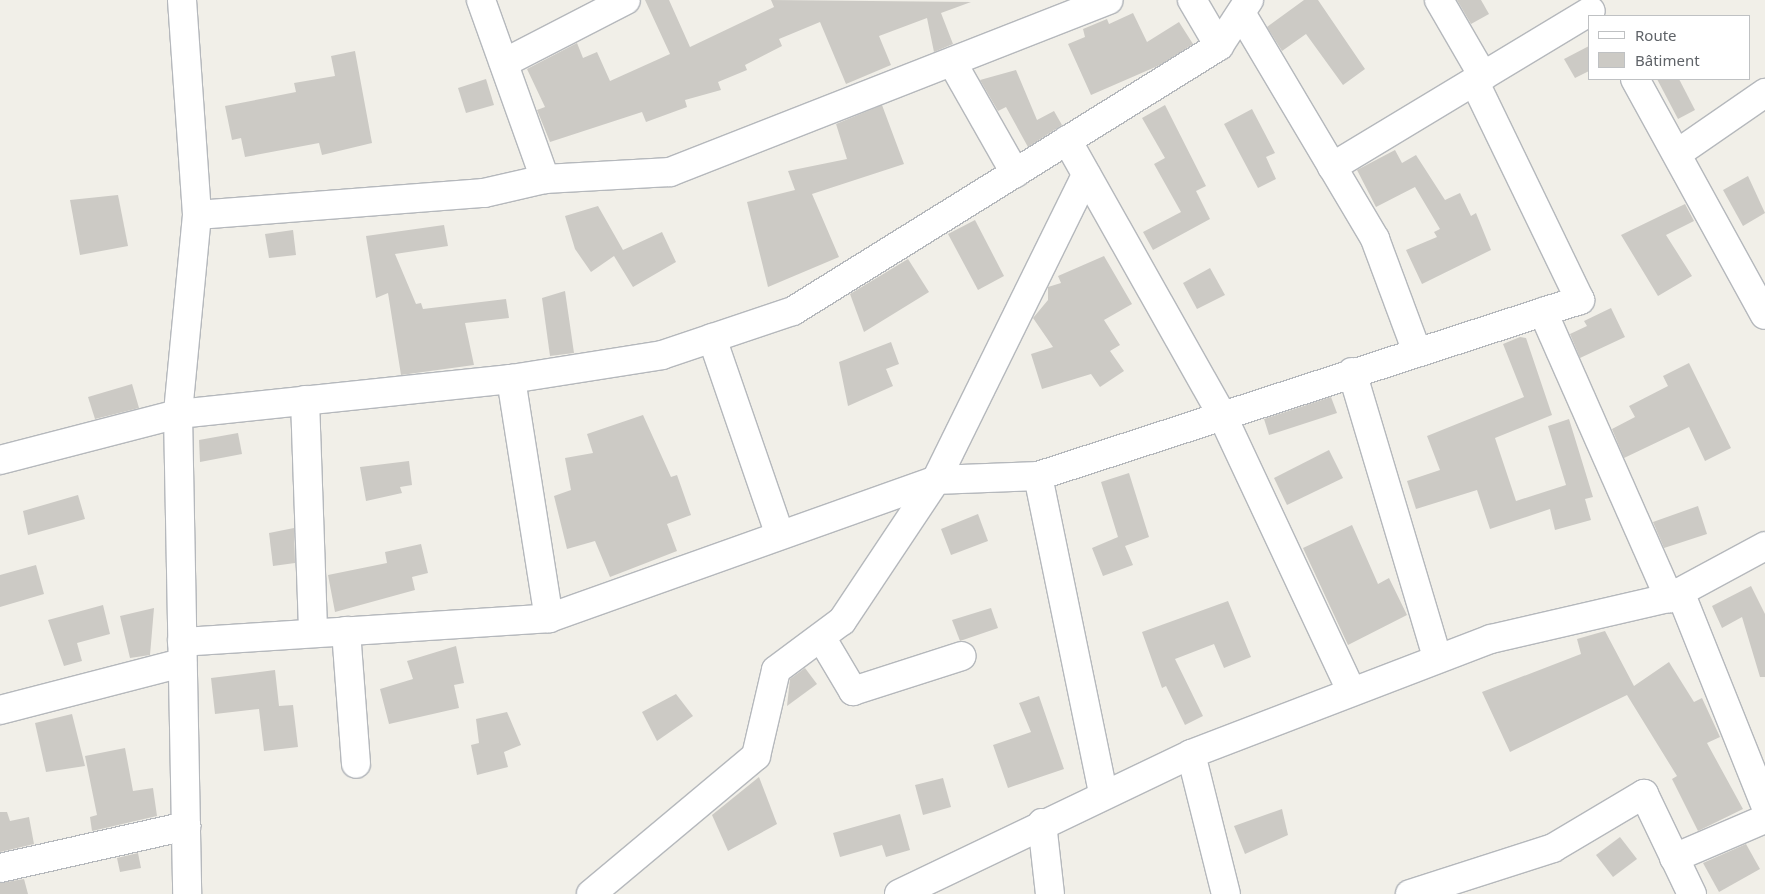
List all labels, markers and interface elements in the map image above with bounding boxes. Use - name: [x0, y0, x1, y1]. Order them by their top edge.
- legend: [1588, 15, 1750, 80]
- text: Route: [1635, 25, 1677, 45]
- text: Bâtiment: [1635, 50, 1700, 70]

